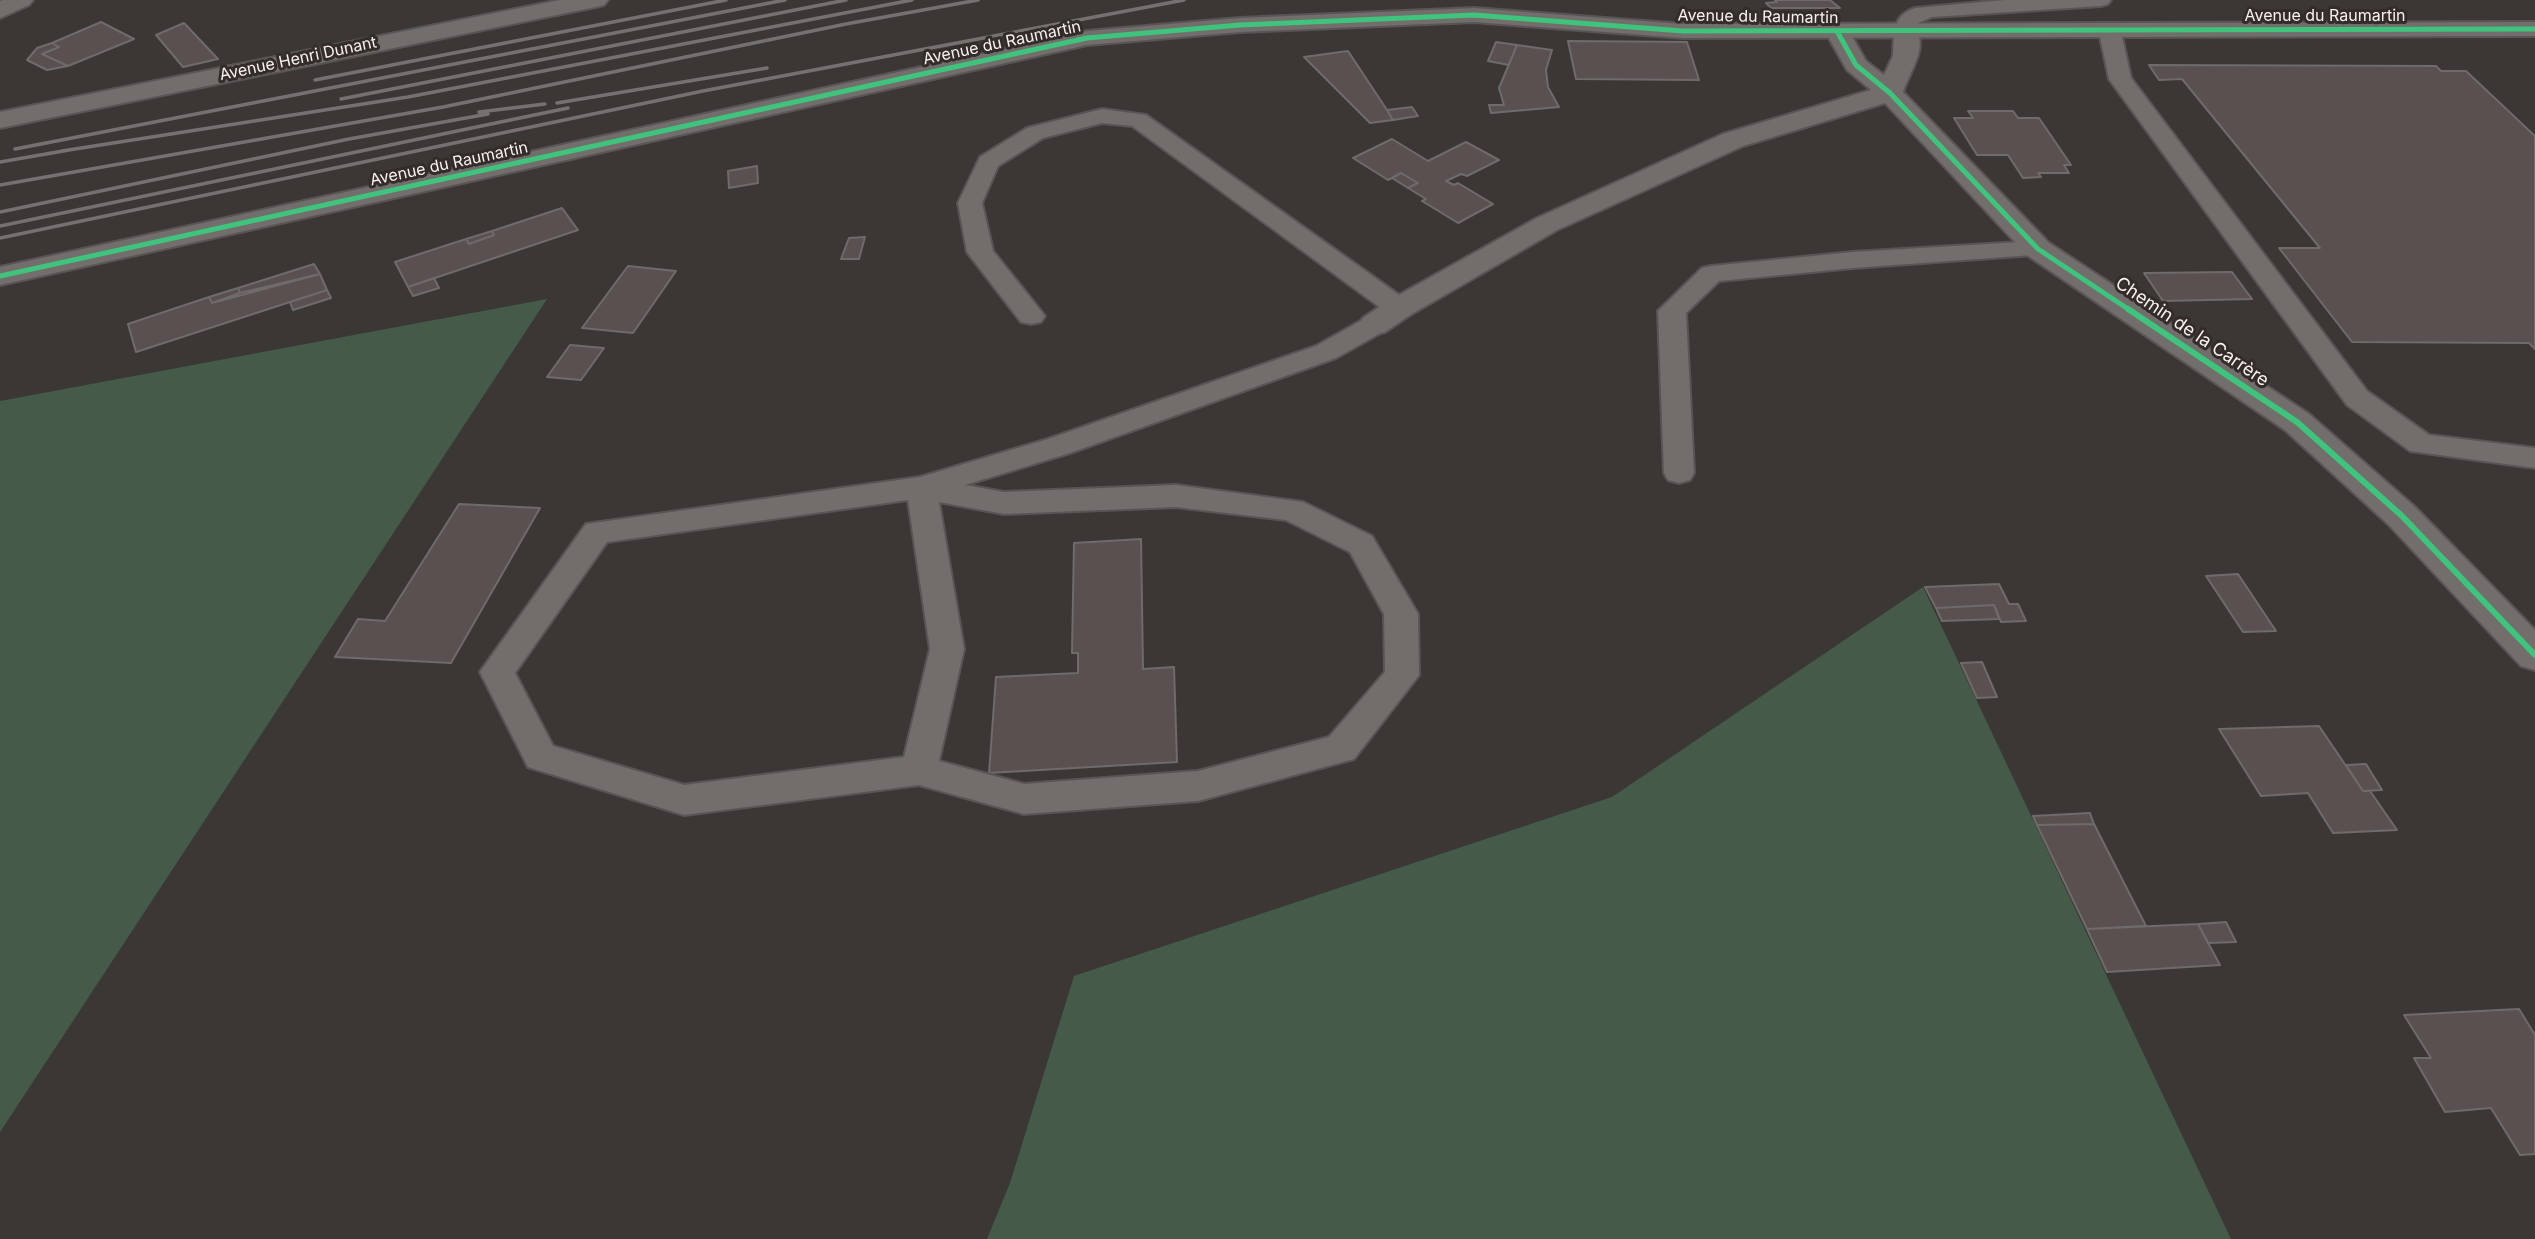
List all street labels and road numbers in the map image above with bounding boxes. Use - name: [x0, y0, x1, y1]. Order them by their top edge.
- street label: Avenue du Raumartin: [1677, 6, 1839, 28]
- street label: Avenue du Raumartin: [2245, 6, 2405, 26]
- street label: Avenue du Raumartin: [921, 17, 1083, 69]
- street label: Avenue Henri Dunant: [218, 33, 378, 85]
- street label: Avenue du Raumartin: [368, 138, 530, 190]
- street label: Chemin de la Carrère: [2111, 273, 2273, 391]

